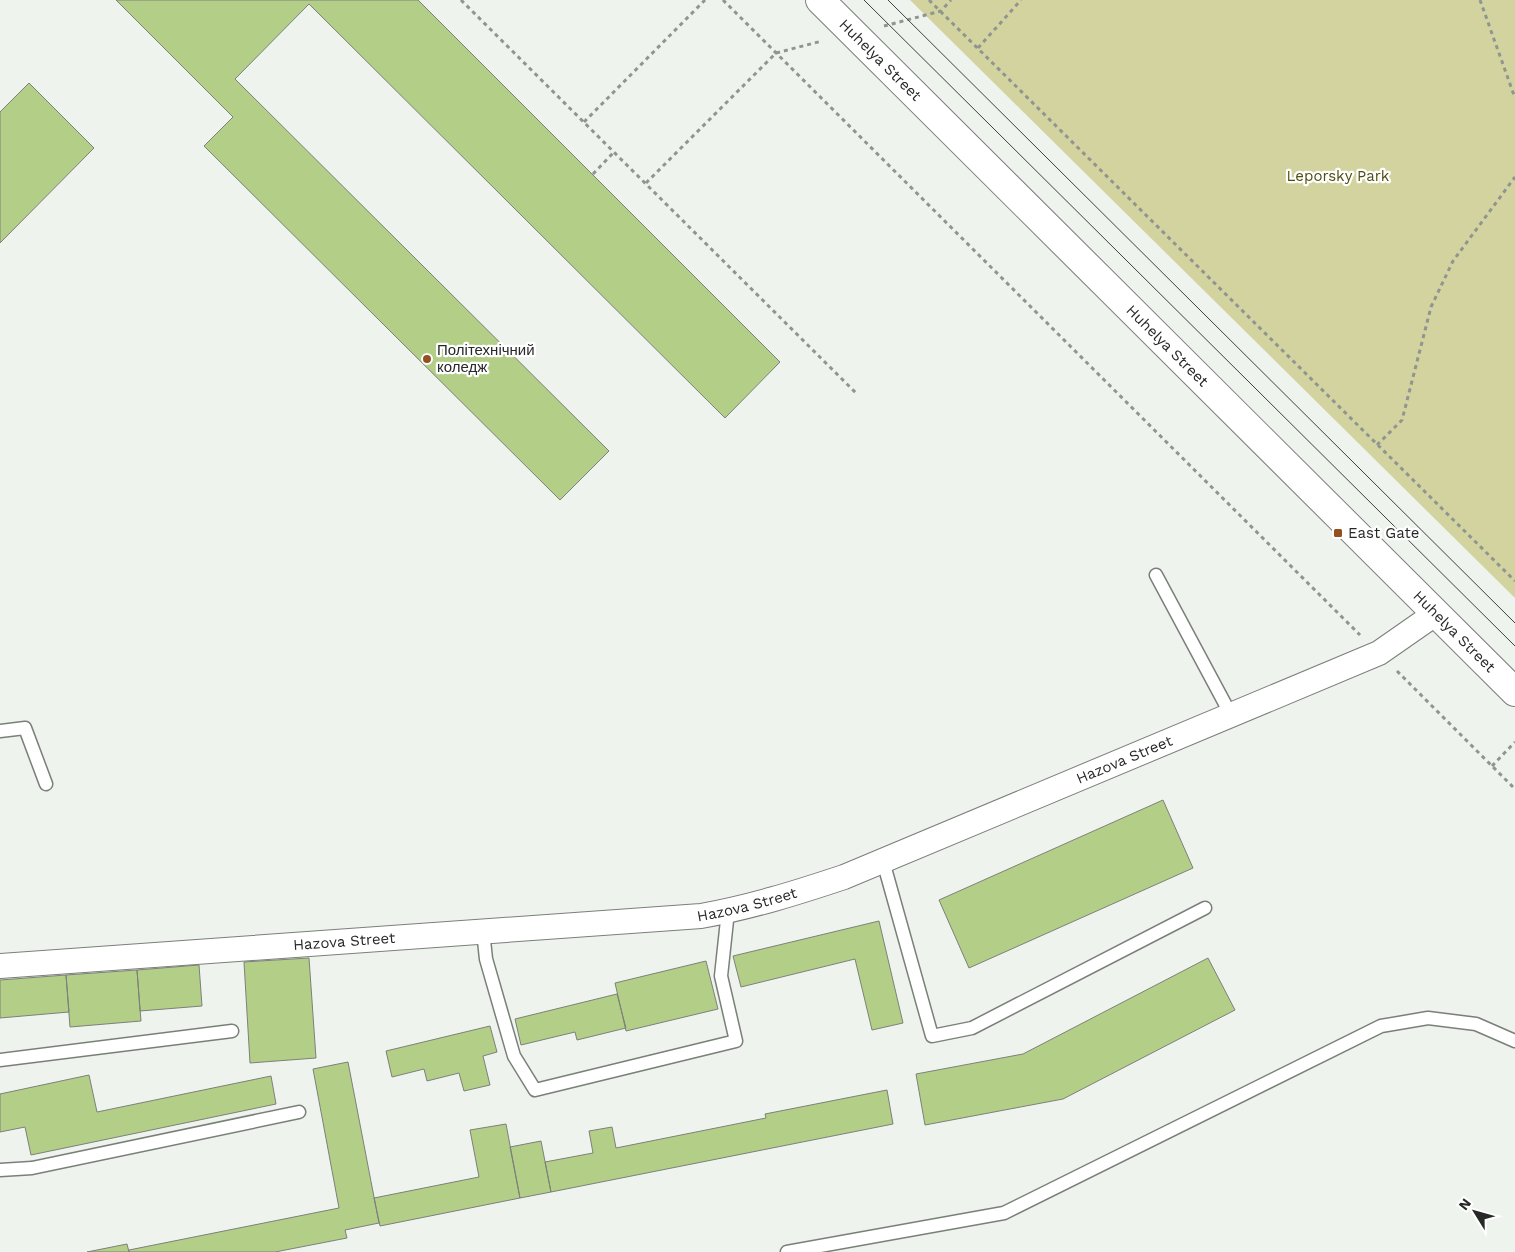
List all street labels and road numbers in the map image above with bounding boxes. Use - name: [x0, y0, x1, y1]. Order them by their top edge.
- street label: Huhelya Street: [835, 15, 925, 105]
- street label: Huhelya Street: [1122, 301, 1212, 391]
- street label: Huhelya Street: [1409, 587, 1499, 677]
- street label: Hazova Street: [1074, 731, 1176, 788]
- street label: Hazova Street: [695, 883, 800, 926]
- street label: Hazova Street: [292, 929, 397, 954]

